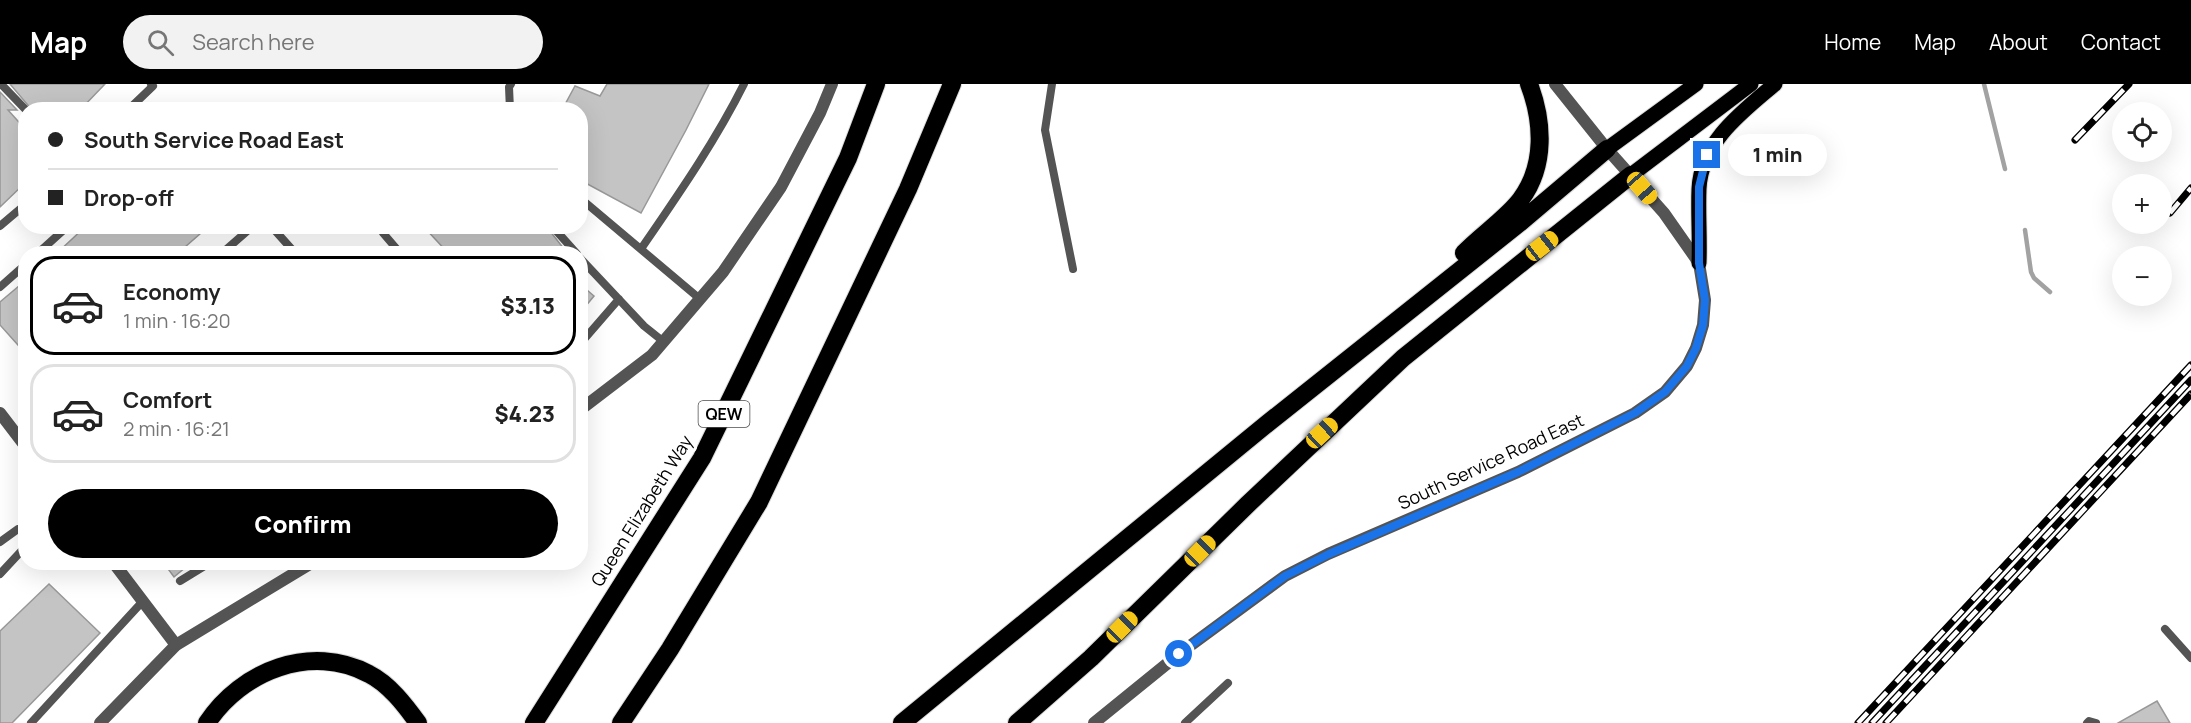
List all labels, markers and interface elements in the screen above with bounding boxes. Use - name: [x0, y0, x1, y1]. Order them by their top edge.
- search box: [123, 15, 543, 69]
- text: Map: [30, 23, 87, 61]
- icon: search: [144, 26, 177, 59]
- text: Search here: [192, 27, 315, 57]
- text: Home: [1824, 28, 1881, 56]
- text: Map: [1914, 28, 1956, 56]
- text: About: [1989, 28, 2048, 56]
- text: Contact: [2081, 28, 2161, 56]
- map controls: [2112, 102, 2172, 306]
- button: locate: [2112, 102, 2172, 162]
- text: South Service Road East: [84, 125, 344, 155]
- callout: 1 min: [1728, 134, 1827, 176]
- route end: [1693, 141, 1720, 168]
- text: 1 min: [1752, 141, 1803, 168]
- car: [1623, 169, 1661, 207]
- button: +: [2112, 174, 2172, 234]
- text: Drop-off: [84, 183, 174, 213]
- car: [1522, 228, 1562, 264]
- button: −: [2112, 246, 2172, 306]
- text: Economy: [123, 277, 221, 307]
- icon: car: [51, 279, 105, 333]
- text: $3.13: [501, 291, 555, 321]
- text: 1 min · 16:20: [123, 307, 231, 334]
- text: Comfort: [123, 385, 212, 415]
- icon: car: [51, 387, 105, 441]
- text: $4.23: [494, 399, 555, 429]
- road number: QEW: [698, 401, 750, 427]
- street label: South Service Road East: [1394, 407, 1587, 515]
- car: [1303, 414, 1341, 452]
- text: 2 min · 16:21: [123, 415, 230, 442]
- street label: Queen Elizabeth Way: [585, 430, 698, 591]
- button: Confirm: [48, 489, 558, 558]
- car: [1181, 532, 1219, 570]
- car: [1103, 608, 1141, 646]
- route start: [1165, 640, 1192, 667]

